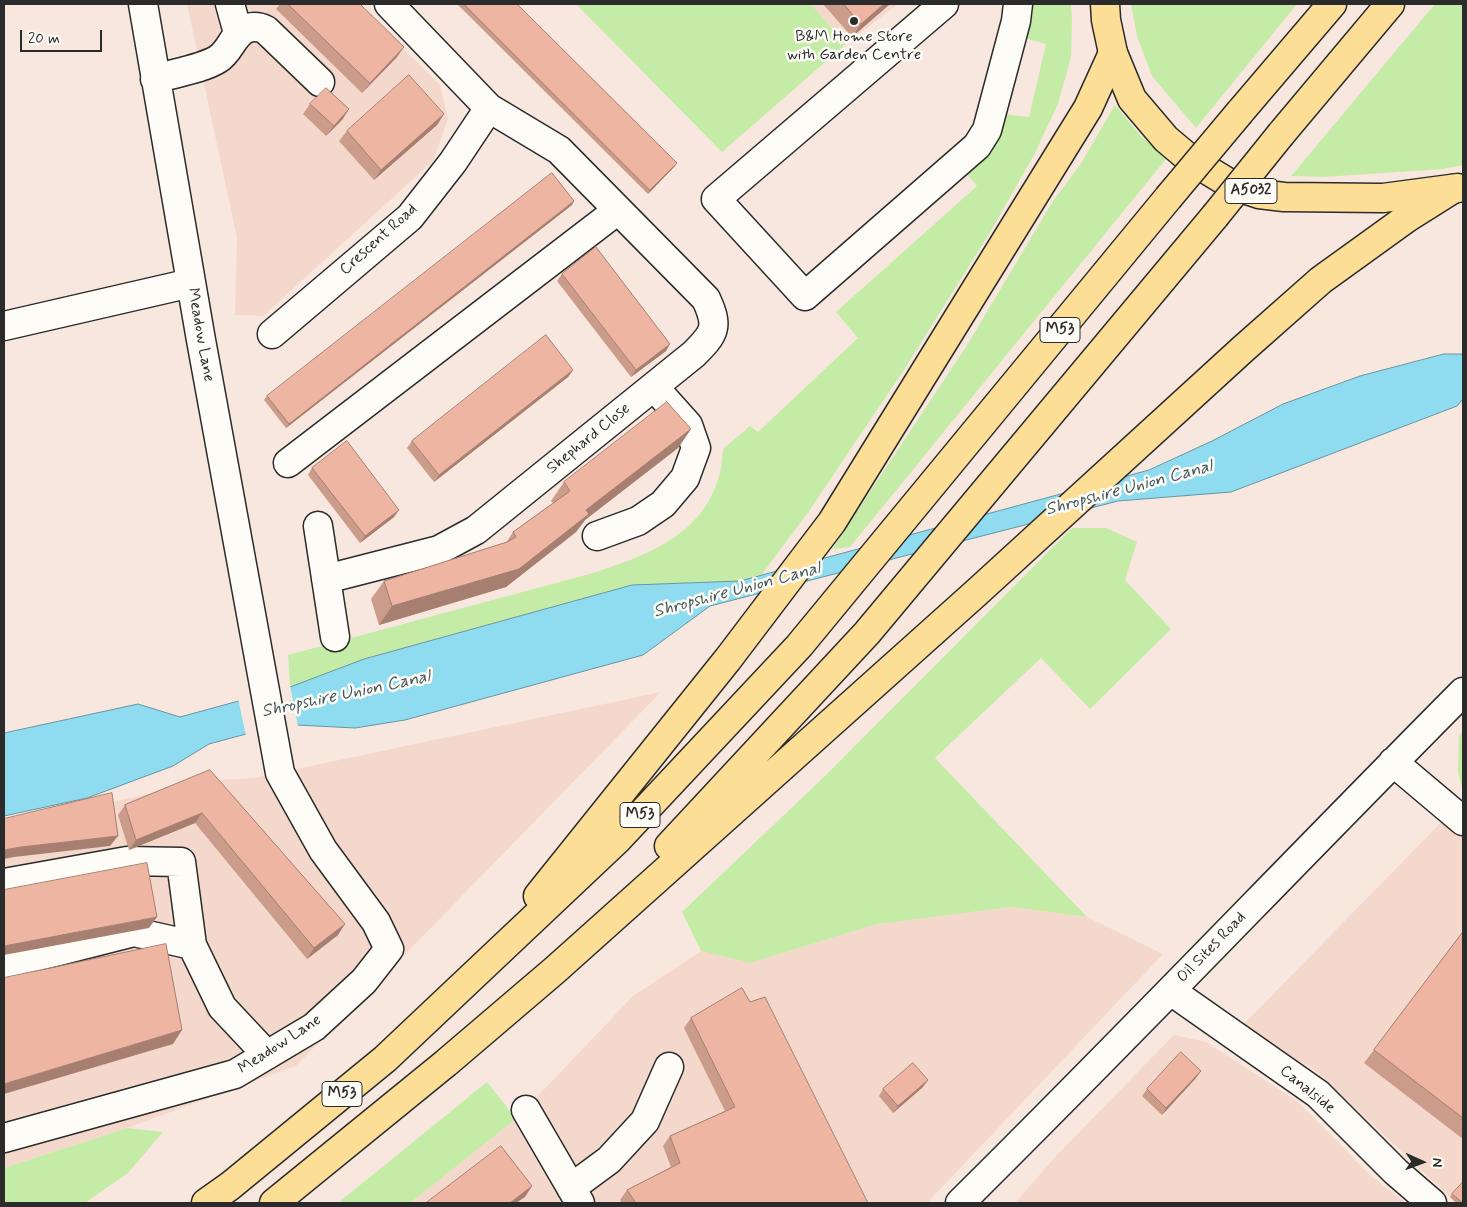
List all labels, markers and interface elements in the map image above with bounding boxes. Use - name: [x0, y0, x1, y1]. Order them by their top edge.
- marker: B&M Home Store with Garden Centre: [848, 15, 860, 27]
- scale bar: [22, 20, 105, 52]
- place label: B&M Home Store with Garden Centre: [787, 28, 921, 66]
- text: 20 m: [28, 29, 60, 49]
- road number: A5032: [1225, 178, 1277, 204]
- street label: Crescent Road: [336, 200, 422, 280]
- street label: Meadow Lane: [182, 286, 218, 384]
- road number: M53: [1040, 318, 1080, 342]
- street label: Shephard Close: [543, 400, 635, 478]
- water label: Shropshire Union Canal: [1043, 456, 1215, 522]
- water label: Shropshire Union Canal: [651, 558, 823, 624]
- water label: Shropshire Union Canal: [260, 667, 432, 723]
- road number: M53: [620, 802, 660, 828]
- street label: Oil Sites Road: [1173, 909, 1251, 987]
- street label: Meadow Lane: [235, 1011, 325, 1079]
- street label: Canalside: [1275, 1062, 1339, 1118]
- road number: M53: [322, 1082, 362, 1106]
- north arrow: [1397, 1137, 1447, 1187]
- text: N: [1428, 1158, 1446, 1167]

